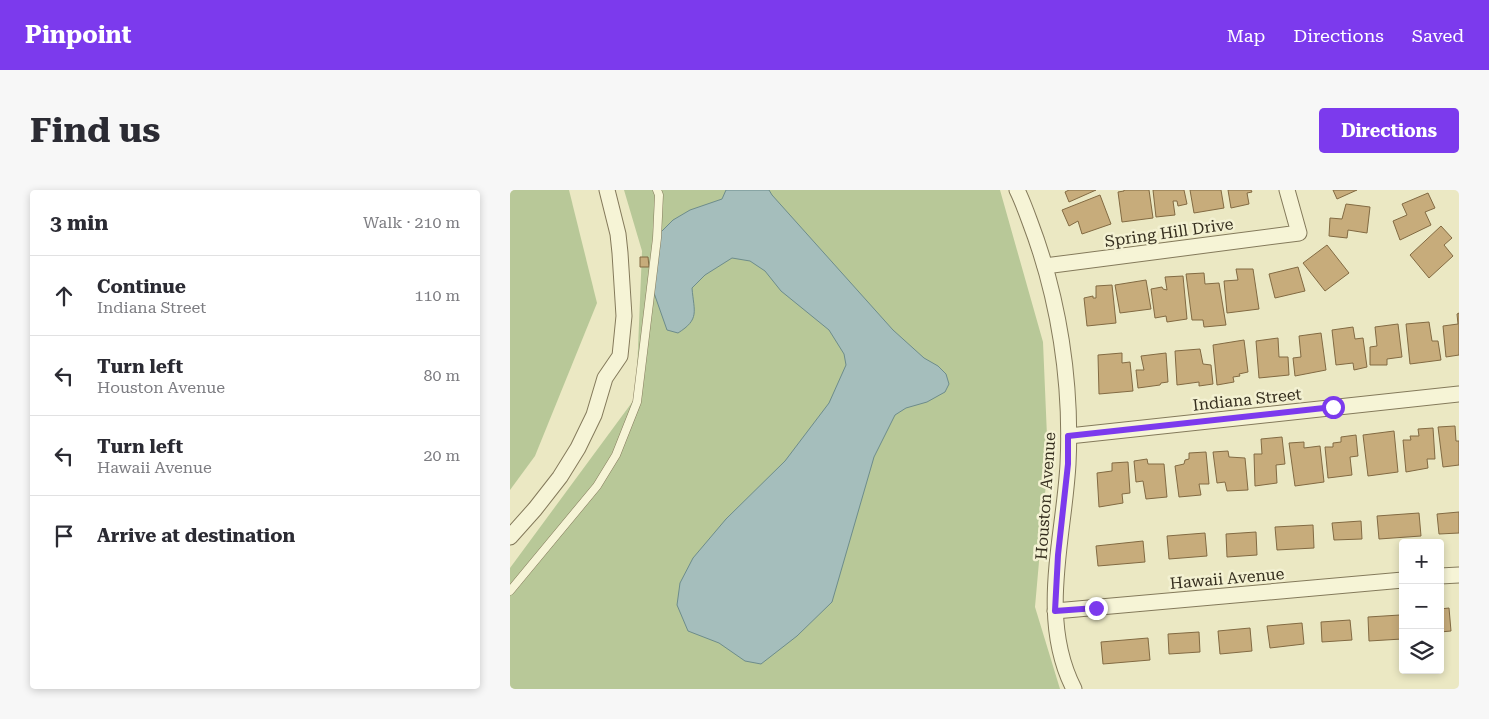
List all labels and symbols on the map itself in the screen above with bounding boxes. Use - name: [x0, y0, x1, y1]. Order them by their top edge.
- street label: Spring Hill Drive: [1104, 214, 1235, 251]
- street label: Indiana Street: [1192, 384, 1302, 415]
- route start: [1322, 396, 1345, 419]
- street label: Houston Avenue: [1032, 431, 1059, 561]
- street label: Hawaii Avenue: [1169, 564, 1285, 593]
- route end: [1085, 597, 1108, 620]

